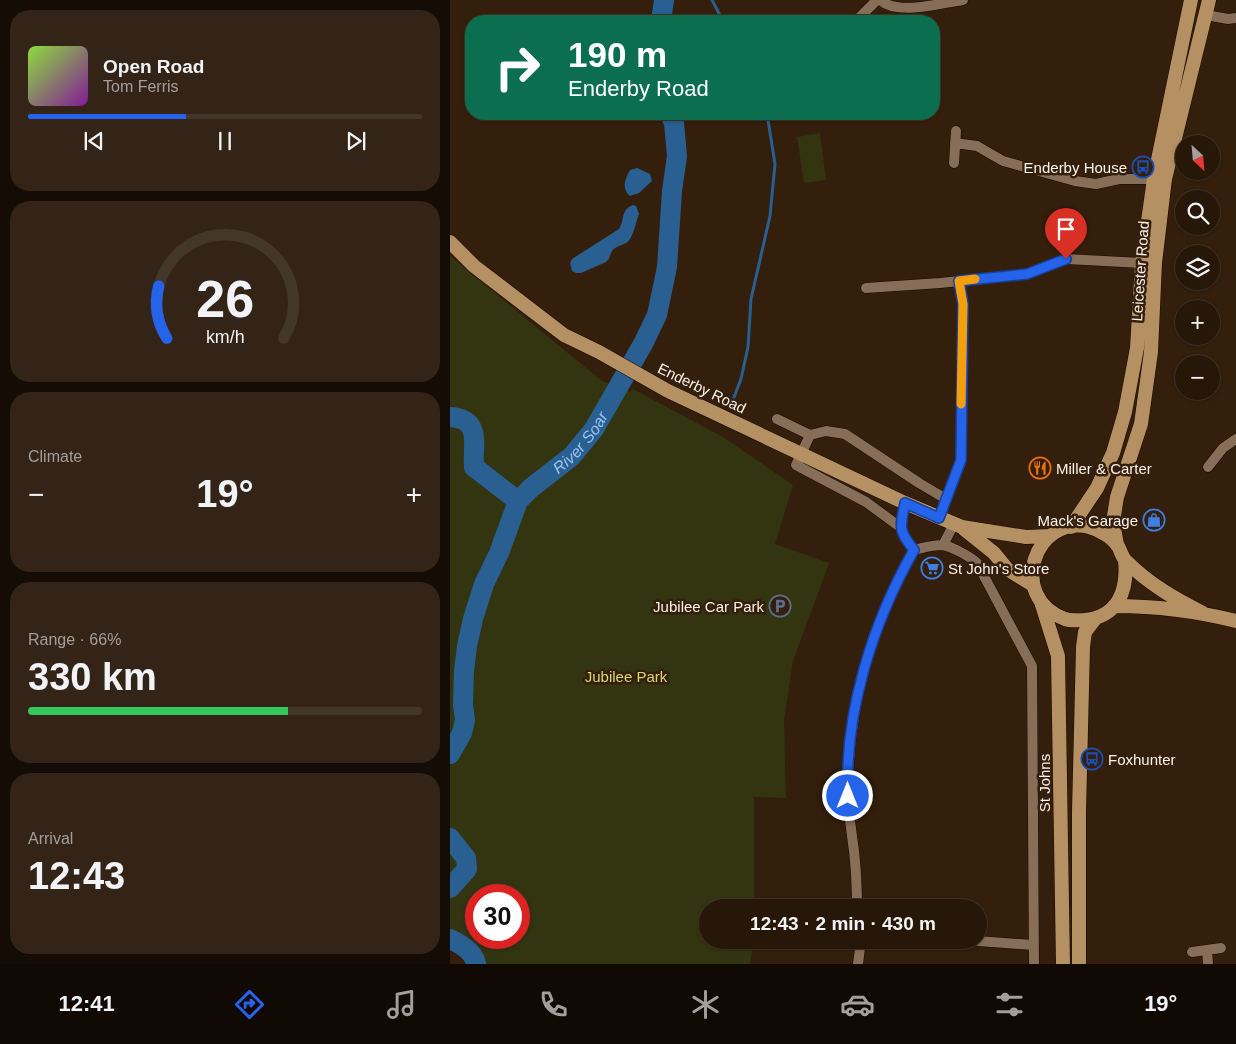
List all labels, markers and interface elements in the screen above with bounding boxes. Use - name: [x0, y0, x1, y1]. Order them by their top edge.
- icon: right: [485, 35, 550, 100]
- text: 190 m: [568, 35, 667, 74]
- text: Open Road: [103, 56, 204, 77]
- text: Enderby Road: [568, 76, 709, 101]
- text: Tom Ferris: [103, 78, 179, 95]
- icon: previous: [80, 127, 108, 155]
- icon: pause: [211, 127, 239, 155]
- icon: next: [342, 127, 370, 155]
- north arrow: [1175, 135, 1220, 180]
- map controls: [1175, 135, 1220, 400]
- bus stop icon: Enderby House: [1131, 155, 1155, 179]
- place label: Enderby House: [1024, 159, 1127, 176]
- button: search: [1175, 190, 1220, 235]
- pin: [1045, 208, 1087, 259]
- icon: arrive: [1052, 215, 1080, 243]
- street label: Leicester Road: [1128, 220, 1152, 322]
- button: layers: [1175, 245, 1220, 290]
- text: 26: [196, 270, 254, 328]
- button: +: [1175, 300, 1220, 345]
- text: km/h: [206, 327, 244, 347]
- button: −: [1175, 355, 1220, 400]
- street label: Enderby Road: [655, 359, 749, 417]
- water label: River Soar: [549, 408, 611, 476]
- text: Climate: [28, 448, 82, 465]
- restaurant icon: Miller & Carter: [1028, 456, 1052, 480]
- place label: Miller & Carter: [1056, 460, 1152, 477]
- text: 19°: [196, 473, 254, 515]
- text: −: [28, 479, 44, 510]
- text: +: [406, 479, 422, 510]
- shop icon: Mack's Garage: [1142, 508, 1166, 532]
- place label: Mack's Garage: [1038, 512, 1138, 529]
- supermarket icon: St John's Store: [920, 556, 944, 580]
- place label: St John's Store: [948, 560, 1049, 577]
- parking icon: Jubilee Car Park: [768, 594, 792, 618]
- place label: Jubilee Car Park: [653, 598, 764, 615]
- text: Range · 66%: [28, 631, 121, 648]
- text: 330 km: [28, 656, 157, 698]
- park label: Jubilee Park: [585, 668, 668, 685]
- bus stop icon: Foxhunter: [1080, 747, 1104, 771]
- place label: Foxhunter: [1108, 751, 1176, 768]
- street label: St Johns: [1036, 754, 1053, 812]
- position arrow: [821, 769, 873, 821]
- text: Arrival: [28, 830, 73, 847]
- text: 12:43: [28, 855, 125, 897]
- speed limit sign: 30: [465, 884, 530, 949]
- text: 12:43 · 2 min · 430 m: [750, 913, 936, 934]
- icon: directions: [232, 987, 267, 1022]
- icon: music: [384, 987, 419, 1022]
- icon: phone: [536, 987, 571, 1022]
- icon: climate: [688, 987, 723, 1022]
- icon: car: [840, 987, 875, 1022]
- icon: filters: [992, 987, 1027, 1022]
- text: 12:41: [59, 991, 115, 1016]
- text: 19°: [1144, 991, 1177, 1016]

